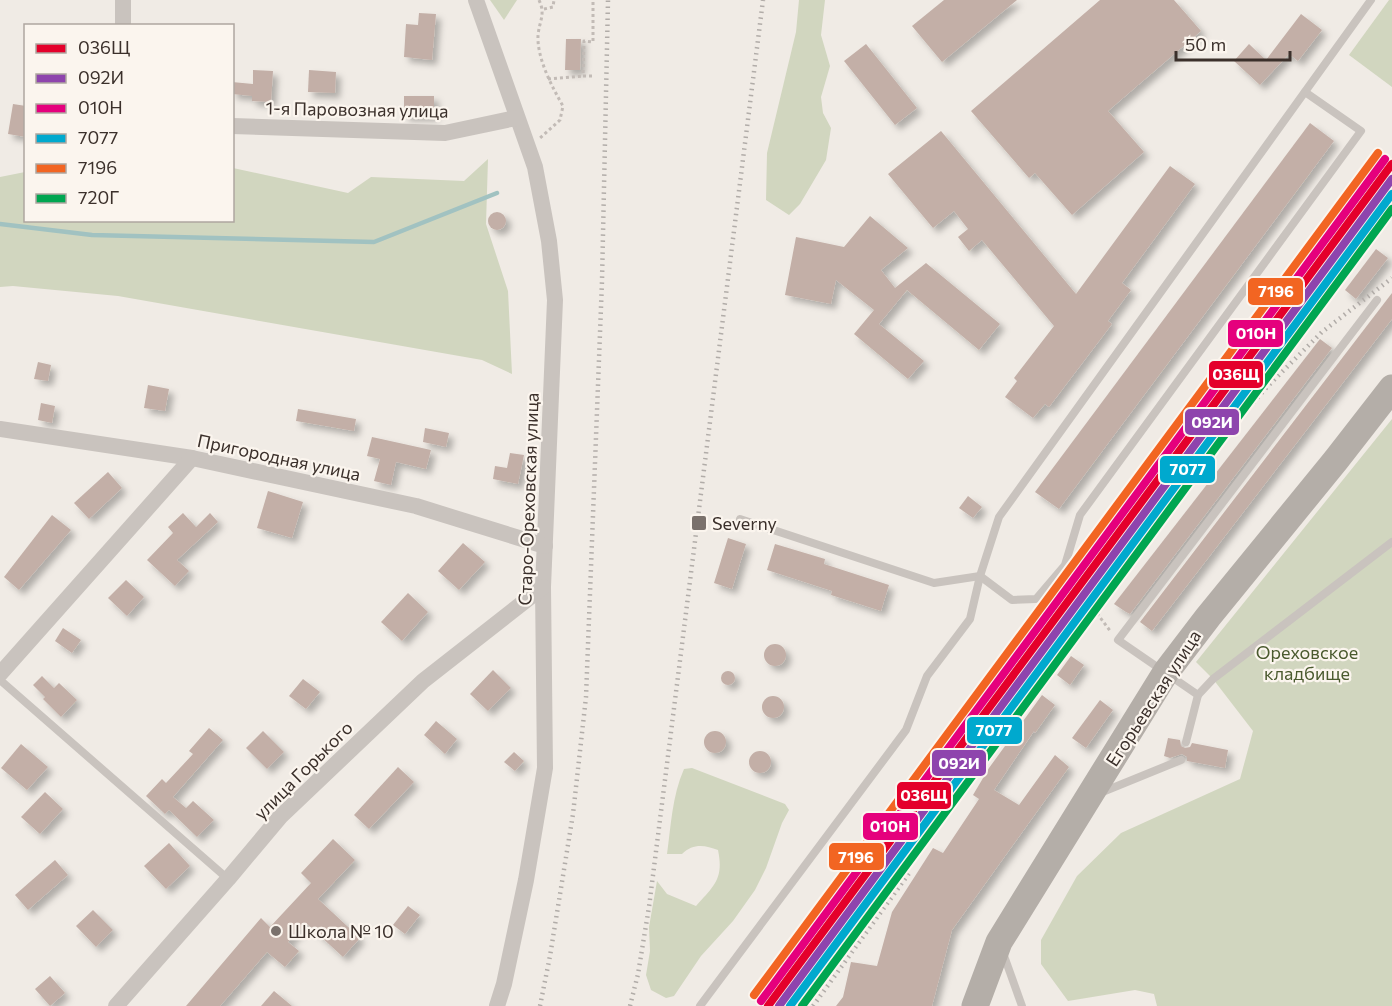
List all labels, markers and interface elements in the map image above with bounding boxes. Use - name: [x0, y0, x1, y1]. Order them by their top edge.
- legend: [24, 24, 234, 222]
- scale bar: [1176, 24, 1290, 62]
- text: 50 m: [1185, 33, 1226, 55]
- text: 036Щ: [78, 36, 130, 58]
- text: 092И: [78, 66, 124, 88]
- text: 010Н: [78, 96, 123, 118]
- street label: 1-я Паровозная улица: [265, 96, 449, 122]
- text: 7077: [78, 126, 118, 148]
- text: 7196: [78, 156, 117, 178]
- text: 720Г: [78, 186, 119, 208]
- line badge: 7196: [1247, 277, 1304, 306]
- text: 7196: [1258, 281, 1294, 300]
- line badge: 010Н: [1227, 319, 1284, 348]
- text: 010Н: [1236, 323, 1276, 342]
- line badge: 036Щ: [1208, 360, 1264, 389]
- text: 036Щ: [1212, 364, 1260, 383]
- street label: Старо-Ореховская улица: [513, 392, 543, 606]
- line badge: 092И: [1184, 408, 1240, 436]
- text: 092И: [1191, 412, 1233, 431]
- street label: Пригородная улица: [195, 429, 363, 485]
- line badge: 7077: [1159, 455, 1216, 484]
- text: 7077: [1170, 459, 1207, 478]
- place label: Severny: [712, 512, 777, 534]
- marker: Severny: [690, 514, 708, 532]
- street label: Егорьевская улица: [1101, 626, 1205, 770]
- park label: Ореховское кладбище: [1256, 641, 1358, 684]
- street label: улица Горького: [249, 716, 357, 824]
- line badge: 7077: [966, 716, 1023, 745]
- text: 7077: [976, 720, 1013, 739]
- line badge: 092И: [931, 749, 987, 777]
- text: 092И: [938, 753, 980, 772]
- line badge: 036Щ: [896, 781, 952, 810]
- text: 036Щ: [900, 785, 948, 804]
- line badge: 010Н: [862, 812, 919, 841]
- text: 010Н: [870, 816, 910, 835]
- line badge: 7196: [828, 842, 885, 871]
- text: 7196: [838, 847, 874, 866]
- place label: Школа № 10: [288, 920, 394, 942]
- marker: Школа № 10: [269, 924, 283, 938]

